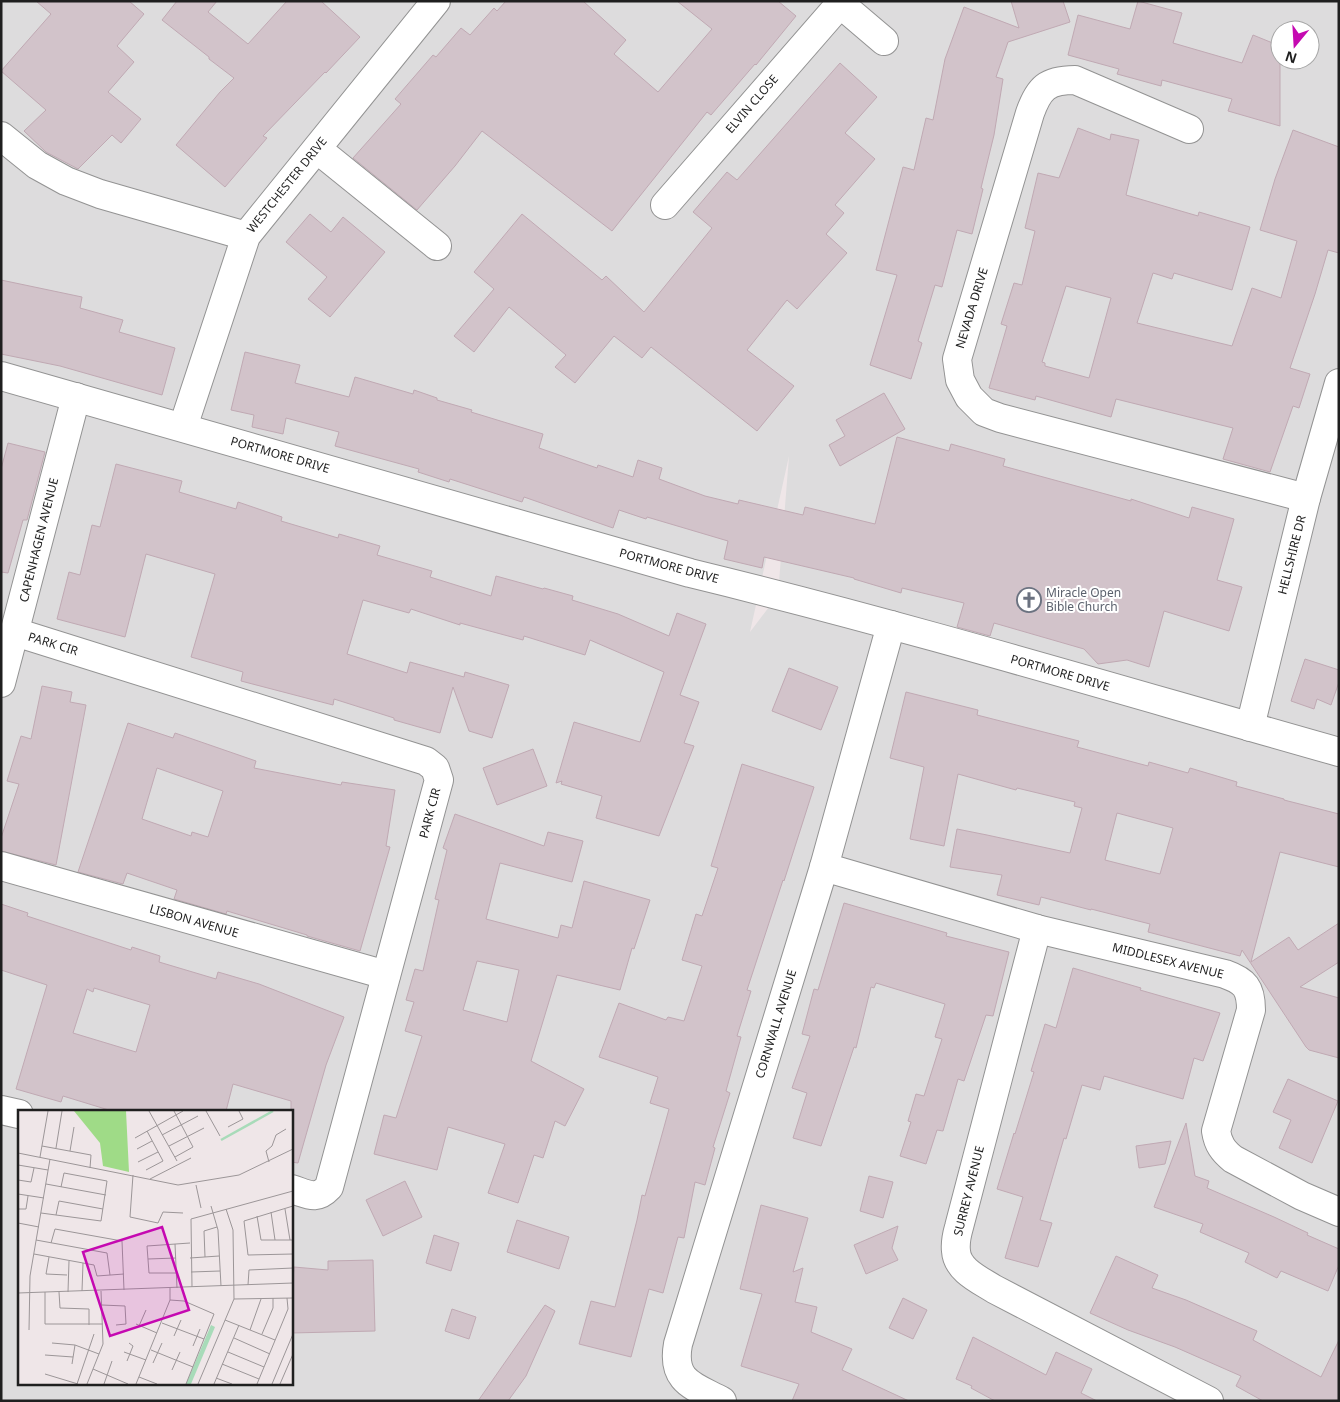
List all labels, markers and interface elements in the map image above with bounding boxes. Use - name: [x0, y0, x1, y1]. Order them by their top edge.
- north arrow: [1270, 20, 1320, 70]
- text: N: [1282, 47, 1299, 69]
- street label: ELVIN CLOSE: [721, 71, 782, 137]
- street label: WESTCHESTER DRIVE: [243, 133, 331, 236]
- street label: NEVADA DRIVE: [951, 265, 992, 350]
- street label: PORTMORE DRIVE: [229, 432, 332, 477]
- street label: CAPENHAGEN AVENUE: [15, 476, 62, 604]
- street label: HELLSHIRE DR: [1273, 513, 1310, 596]
- street label: PORTMORE DRIVE: [617, 544, 721, 587]
- place label: Miracle Open Bible Church: [1046, 584, 1121, 615]
- church icon: Miracle Open Bible Church: [1016, 587, 1042, 613]
- street label: PARK CIR: [26, 628, 81, 659]
- street label: PORTMORE DRIVE: [1009, 650, 1112, 695]
- street label: PARK CIR: [415, 785, 445, 840]
- street label: LISBON AVENUE: [148, 900, 241, 941]
- street label: MIDDLESEX AVENUE: [1111, 938, 1226, 983]
- street label: CORNWALL AVENUE: [751, 967, 800, 1080]
- inset map: [18, 1110, 292, 1384]
- street label: SURREY AVENUE: [949, 1144, 988, 1238]

